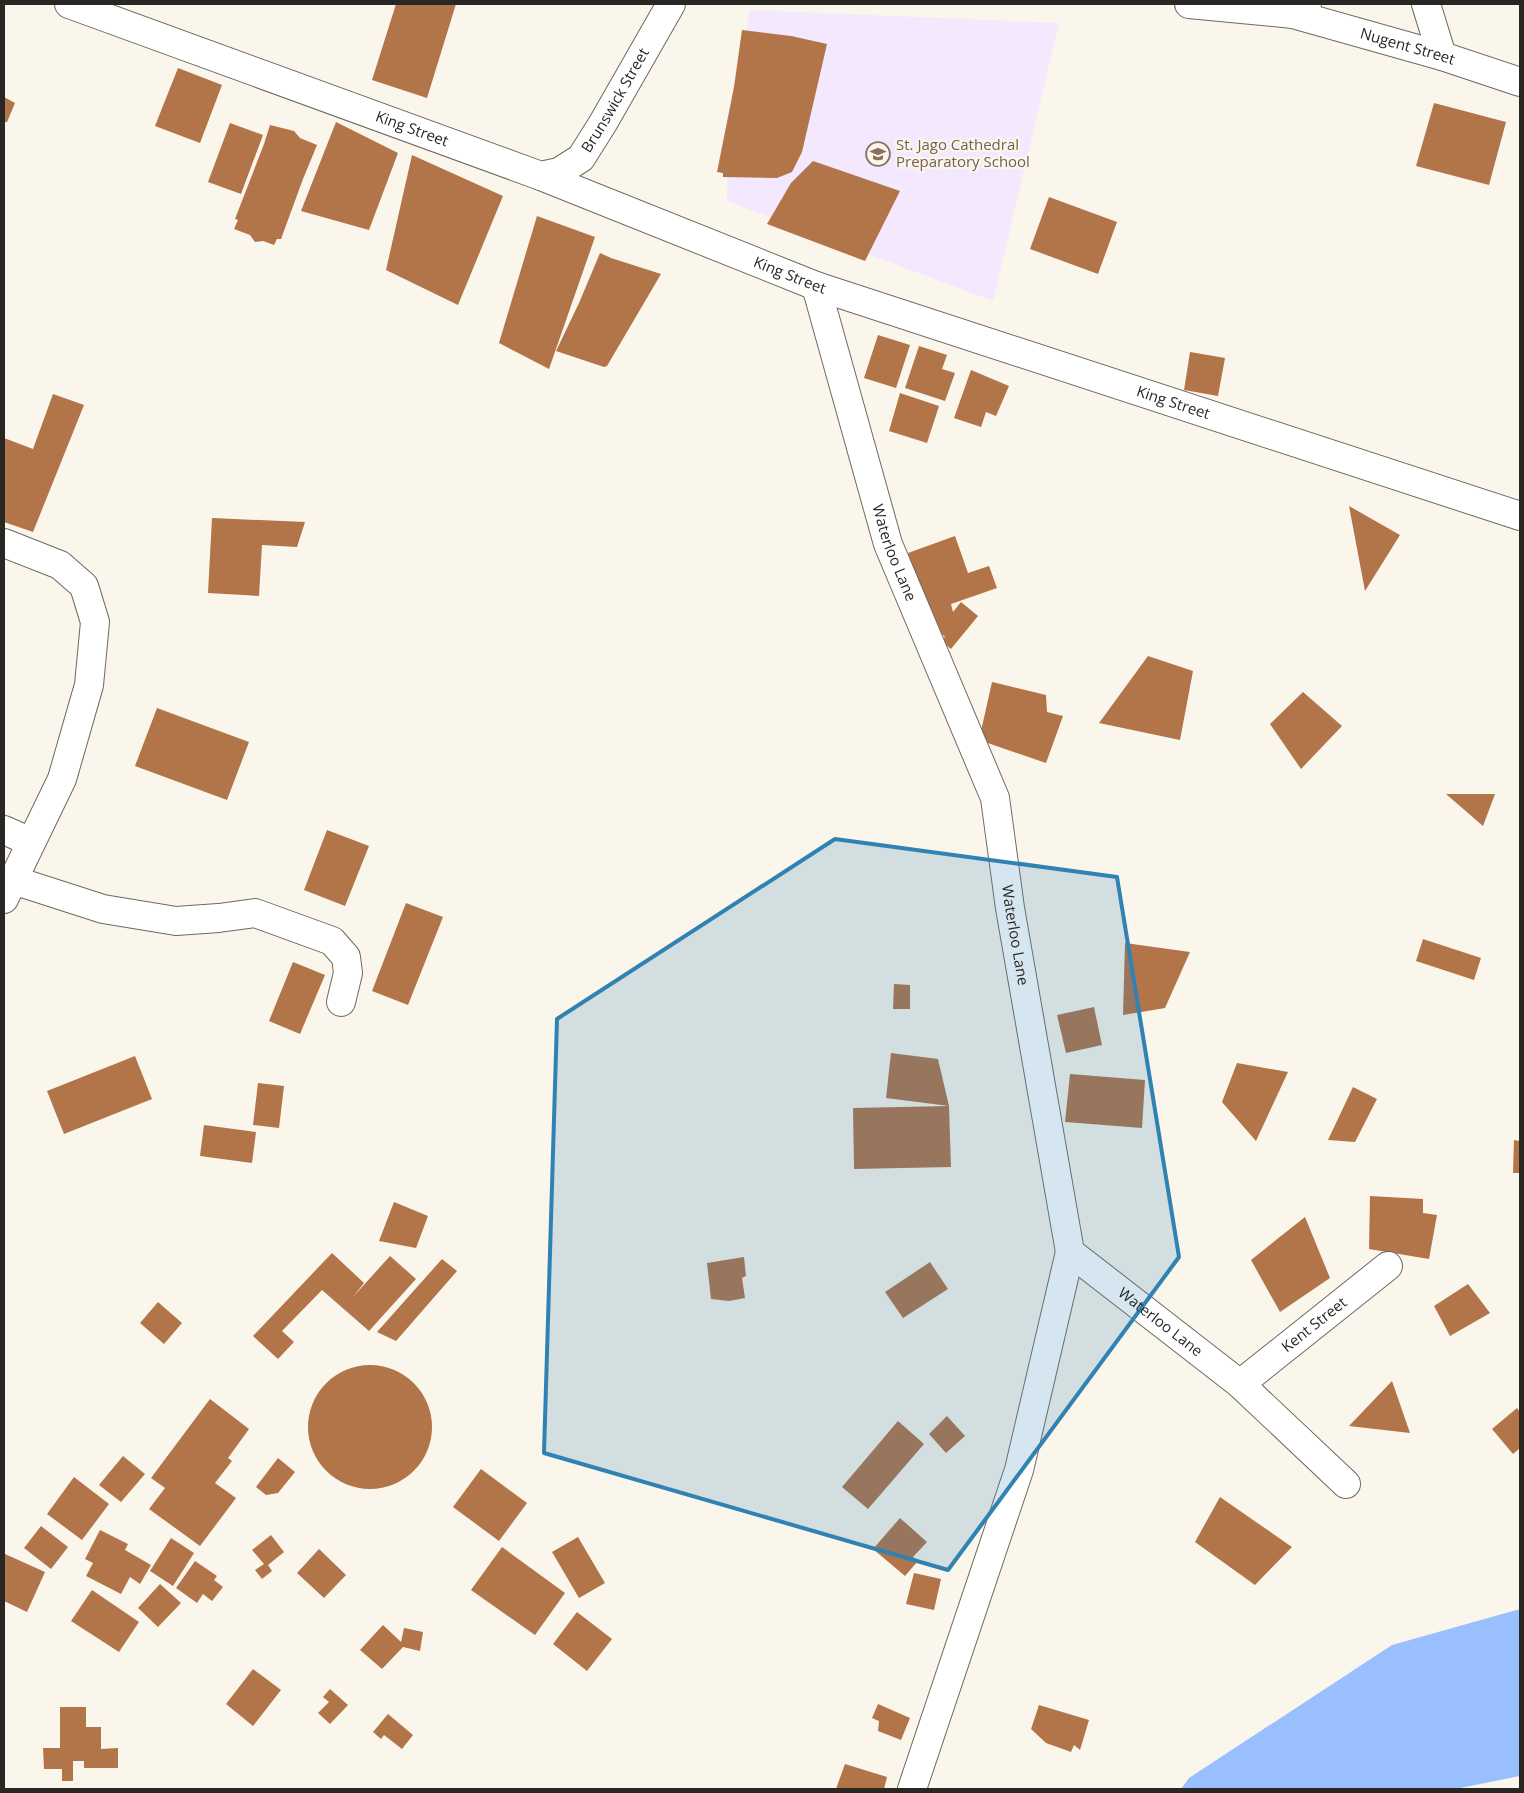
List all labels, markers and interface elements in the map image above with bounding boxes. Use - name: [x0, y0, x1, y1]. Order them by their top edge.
- street label: Nugent Street: [1358, 22, 1458, 69]
- street label: Brunswick Street: [576, 44, 653, 156]
- street label: King Street: [373, 106, 452, 150]
- place label: St. Jago Cathedral Preparatory School: [896, 134, 1030, 171]
- school or university icon: St. Jago Cathedral Preparatory School: [865, 141, 891, 167]
- street label: King Street: [751, 251, 829, 298]
- street label: King Street: [1134, 380, 1213, 423]
- street label: Waterloo Lane: [868, 502, 922, 604]
- street label: Waterloo Lane: [998, 883, 1034, 987]
- street label: Waterloo Lane: [1115, 1282, 1207, 1360]
- street label: Kent Street: [1277, 1292, 1350, 1356]

